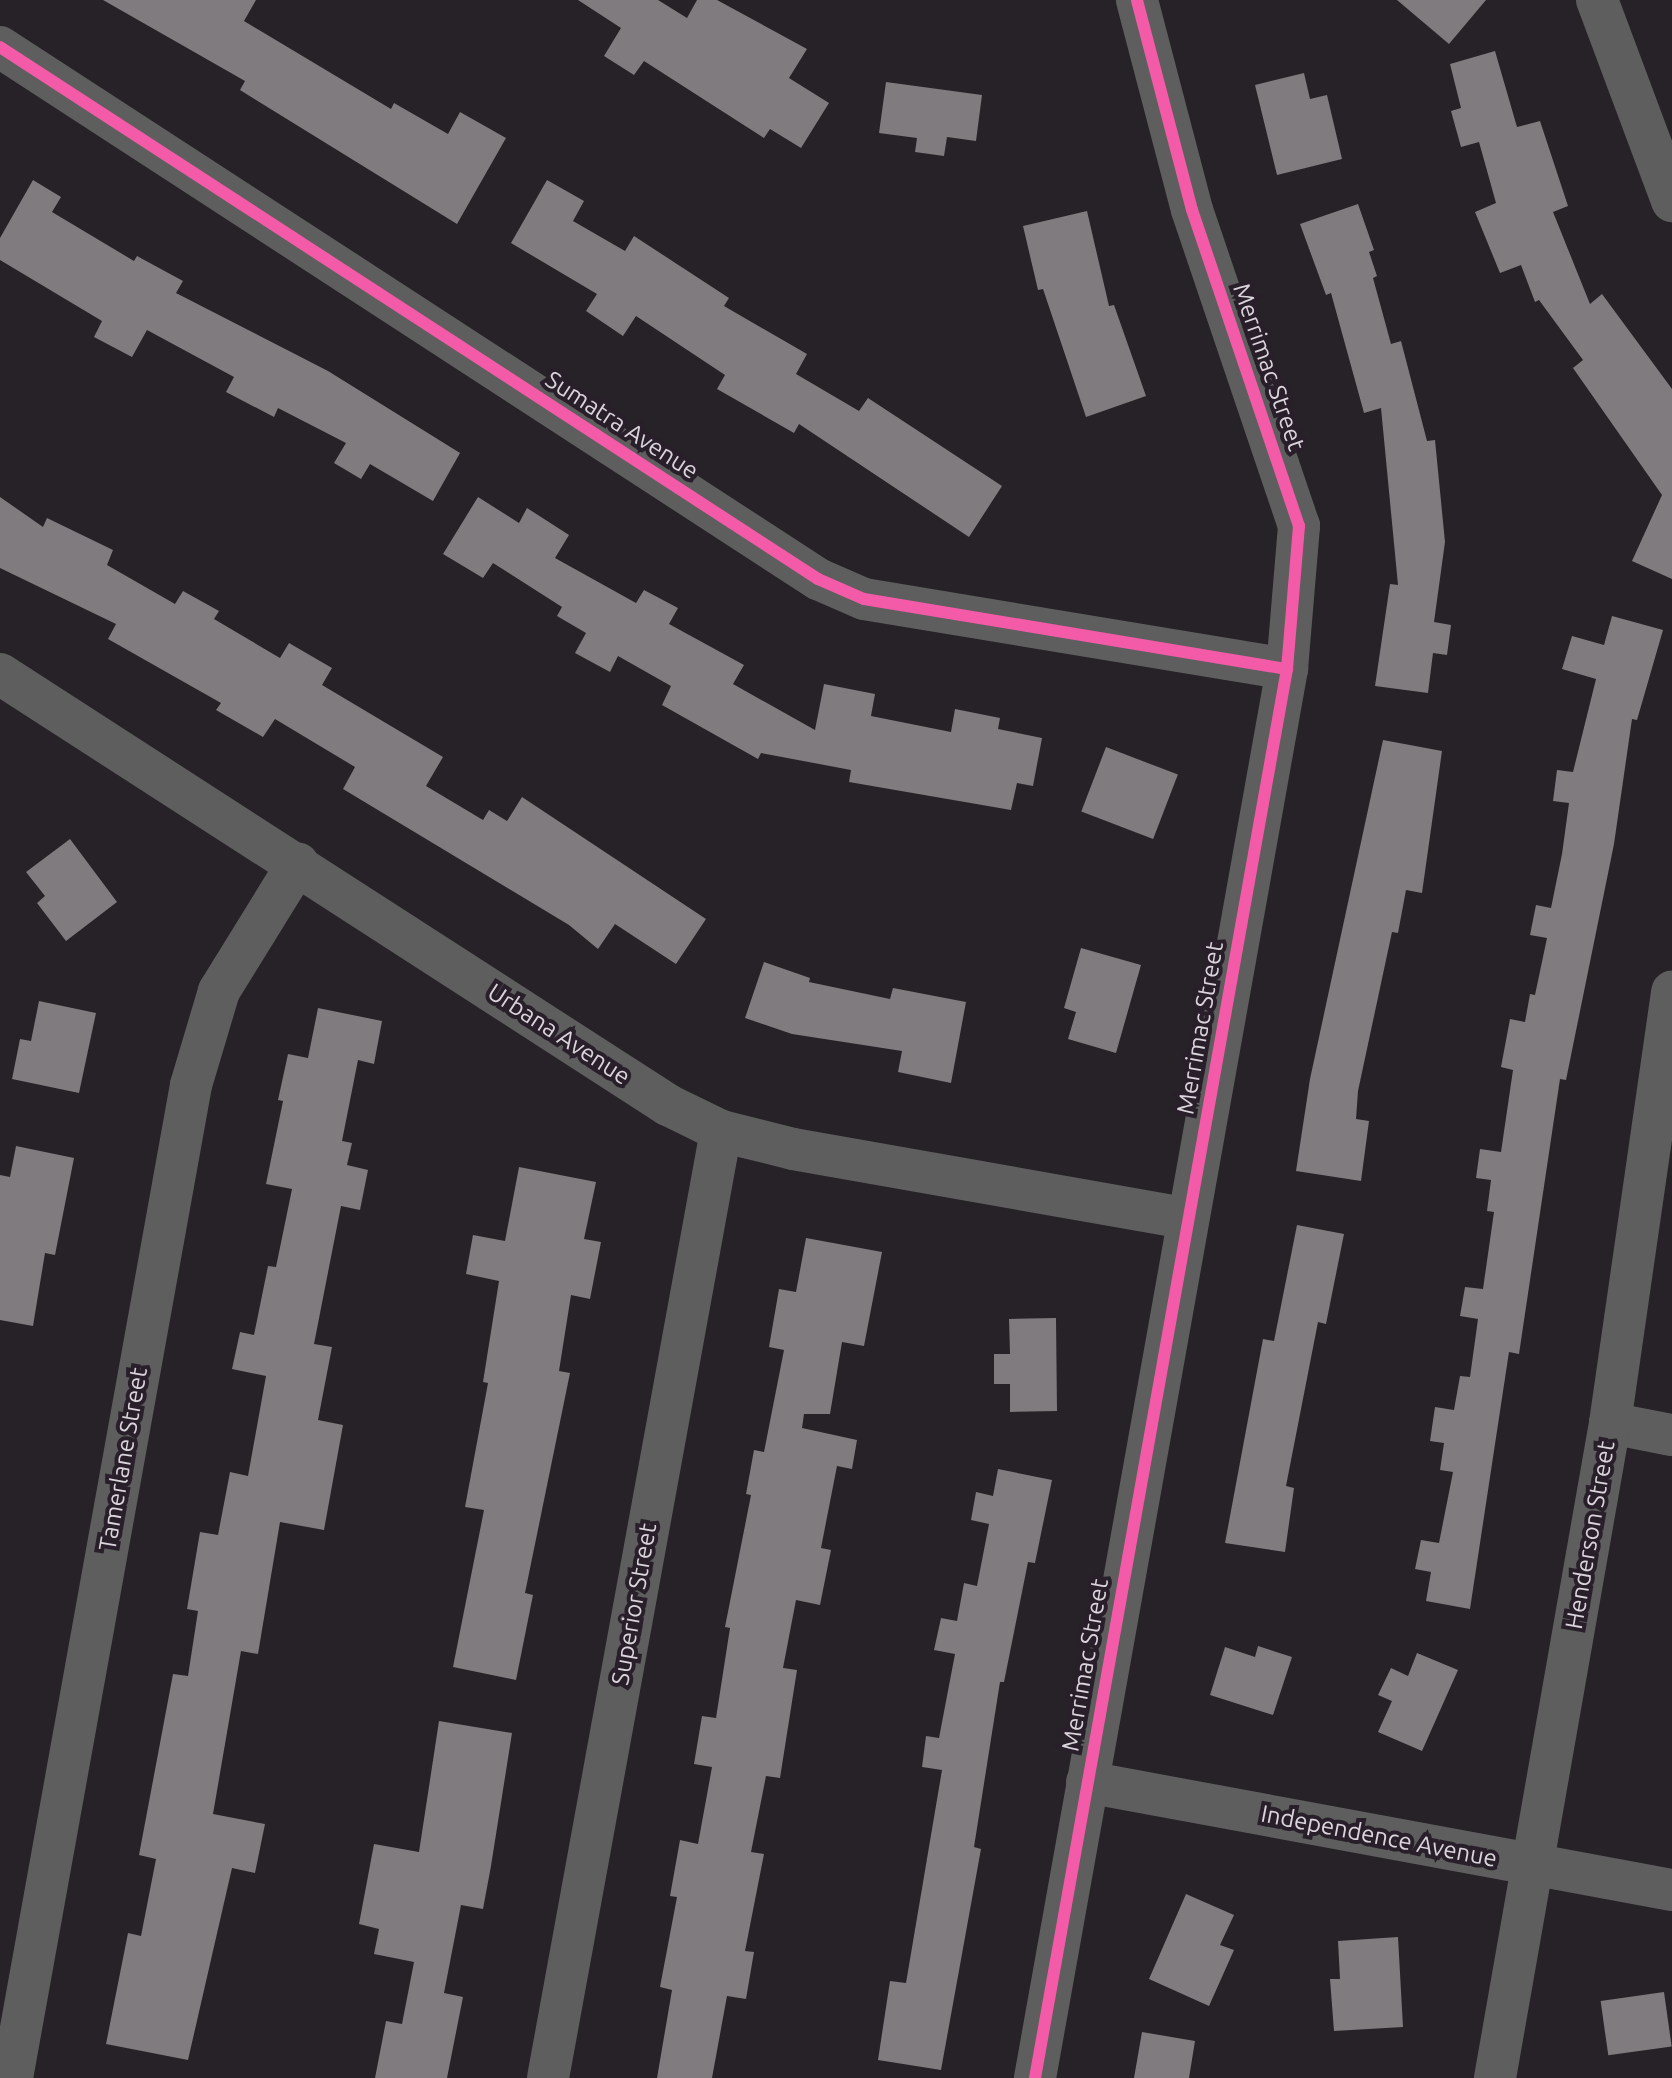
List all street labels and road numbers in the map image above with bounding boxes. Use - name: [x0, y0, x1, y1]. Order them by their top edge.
- street label: Merrimac Street: [1227, 280, 1311, 454]
- street label: Sumatra Avenue: [540, 365, 704, 485]
- street label: Merrimac Street: [1171, 939, 1229, 1117]
- street label: Urbana Avenue: [482, 977, 636, 1091]
- street label: Tamerlane Street: [93, 1365, 153, 1553]
- street label: Henderson Street: [1559, 1439, 1621, 1631]
- street label: Superior Street: [606, 1521, 662, 1687]
- street label: Merrimac Street: [1056, 1576, 1114, 1754]
- street label: Independence Avenue: [1259, 1799, 1499, 1873]

